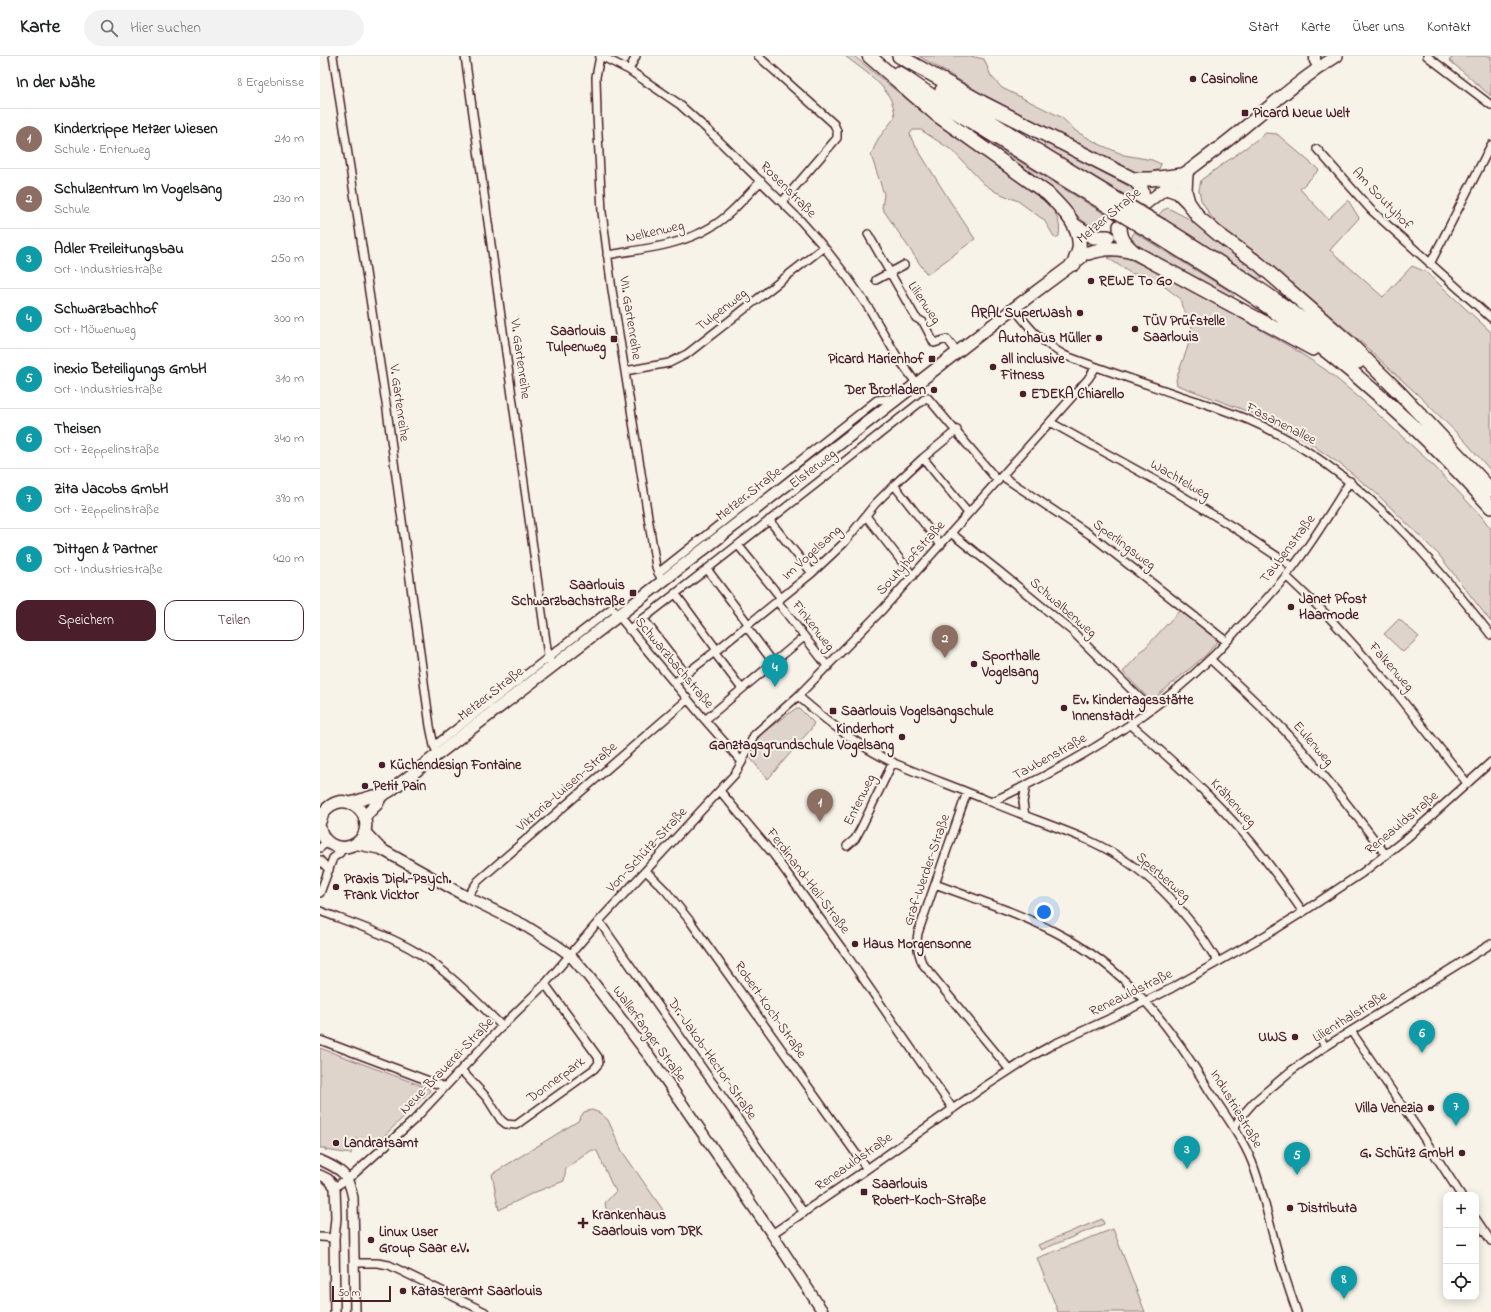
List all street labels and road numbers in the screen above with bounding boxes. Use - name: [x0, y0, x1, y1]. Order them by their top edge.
- street label: Rosenstraße: [755, 157, 822, 224]
- street label: Am Soutyhof: [1346, 163, 1418, 236]
- street label: Metzer Straße: [1072, 182, 1146, 249]
- street label: Nelkenweg: [624, 215, 686, 250]
- street label: VII. Gartenreihe: [613, 274, 647, 362]
- street label: Lilienweg: [901, 277, 946, 329]
- street label: Tulpenweg: [692, 283, 753, 338]
- street label: VI. Gartenreihe: [504, 317, 536, 401]
- street label: V. Gartenreihe: [383, 362, 415, 444]
- street label: Fasanenallee: [1241, 397, 1320, 451]
- street label: Elsterweg: [785, 444, 842, 495]
- street label: Wachtelweg: [1146, 454, 1214, 507]
- street label: Metzer Straße: [712, 461, 787, 526]
- street label: Taubenstraße: [1255, 510, 1321, 588]
- street label: Sperlingsweg: [1087, 514, 1160, 577]
- street label: Soutyhofstraße: [872, 515, 952, 601]
- street label: Im Vogelsang: [777, 520, 847, 586]
- street label: Schwalbenweg: [1024, 573, 1101, 644]
- street label: Finkenweg: [785, 595, 840, 657]
- street label: Schwarzbachstraße: [629, 613, 719, 714]
- street label: Falkenweg: [1362, 637, 1419, 697]
- street label: Metzer Straße: [454, 661, 529, 726]
- street label: Eulenweg: [1287, 717, 1339, 772]
- street label: Taubenstraße: [1009, 728, 1091, 786]
- street label: Viktoria-Luisen-Straße: [511, 737, 623, 838]
- street label: Entenweg: [839, 771, 882, 830]
- street label: Krähenweg: [1204, 774, 1261, 833]
- street label: Reneauldstraße: [1361, 785, 1444, 860]
- street label: Von-Schütz-Straße: [601, 802, 693, 898]
- street label: Graf-Werder-Straße: [898, 811, 956, 929]
- street label: Ferdinand-Heil-Straße: [760, 823, 855, 939]
- street label: Sperberweg: [1130, 847, 1195, 908]
- street label: Robert-Koch-Straße: [729, 957, 812, 1063]
- street label: Reneauldstraße: [1086, 963, 1177, 1022]
- street label: Wallerfanger Straße: [606, 982, 692, 1088]
- street label: Lilienthalstraße: [1309, 985, 1392, 1048]
- street label: Dr.-Jakob-Hector-Straße: [661, 993, 762, 1125]
- street label: Neue-Brauerei-Straße: [395, 1012, 500, 1119]
- street label: Donnerpark: [522, 1051, 590, 1109]
- street label: Industriestraße: [1204, 1066, 1268, 1153]
- street label: Reneauldstraße: [811, 1127, 898, 1196]

